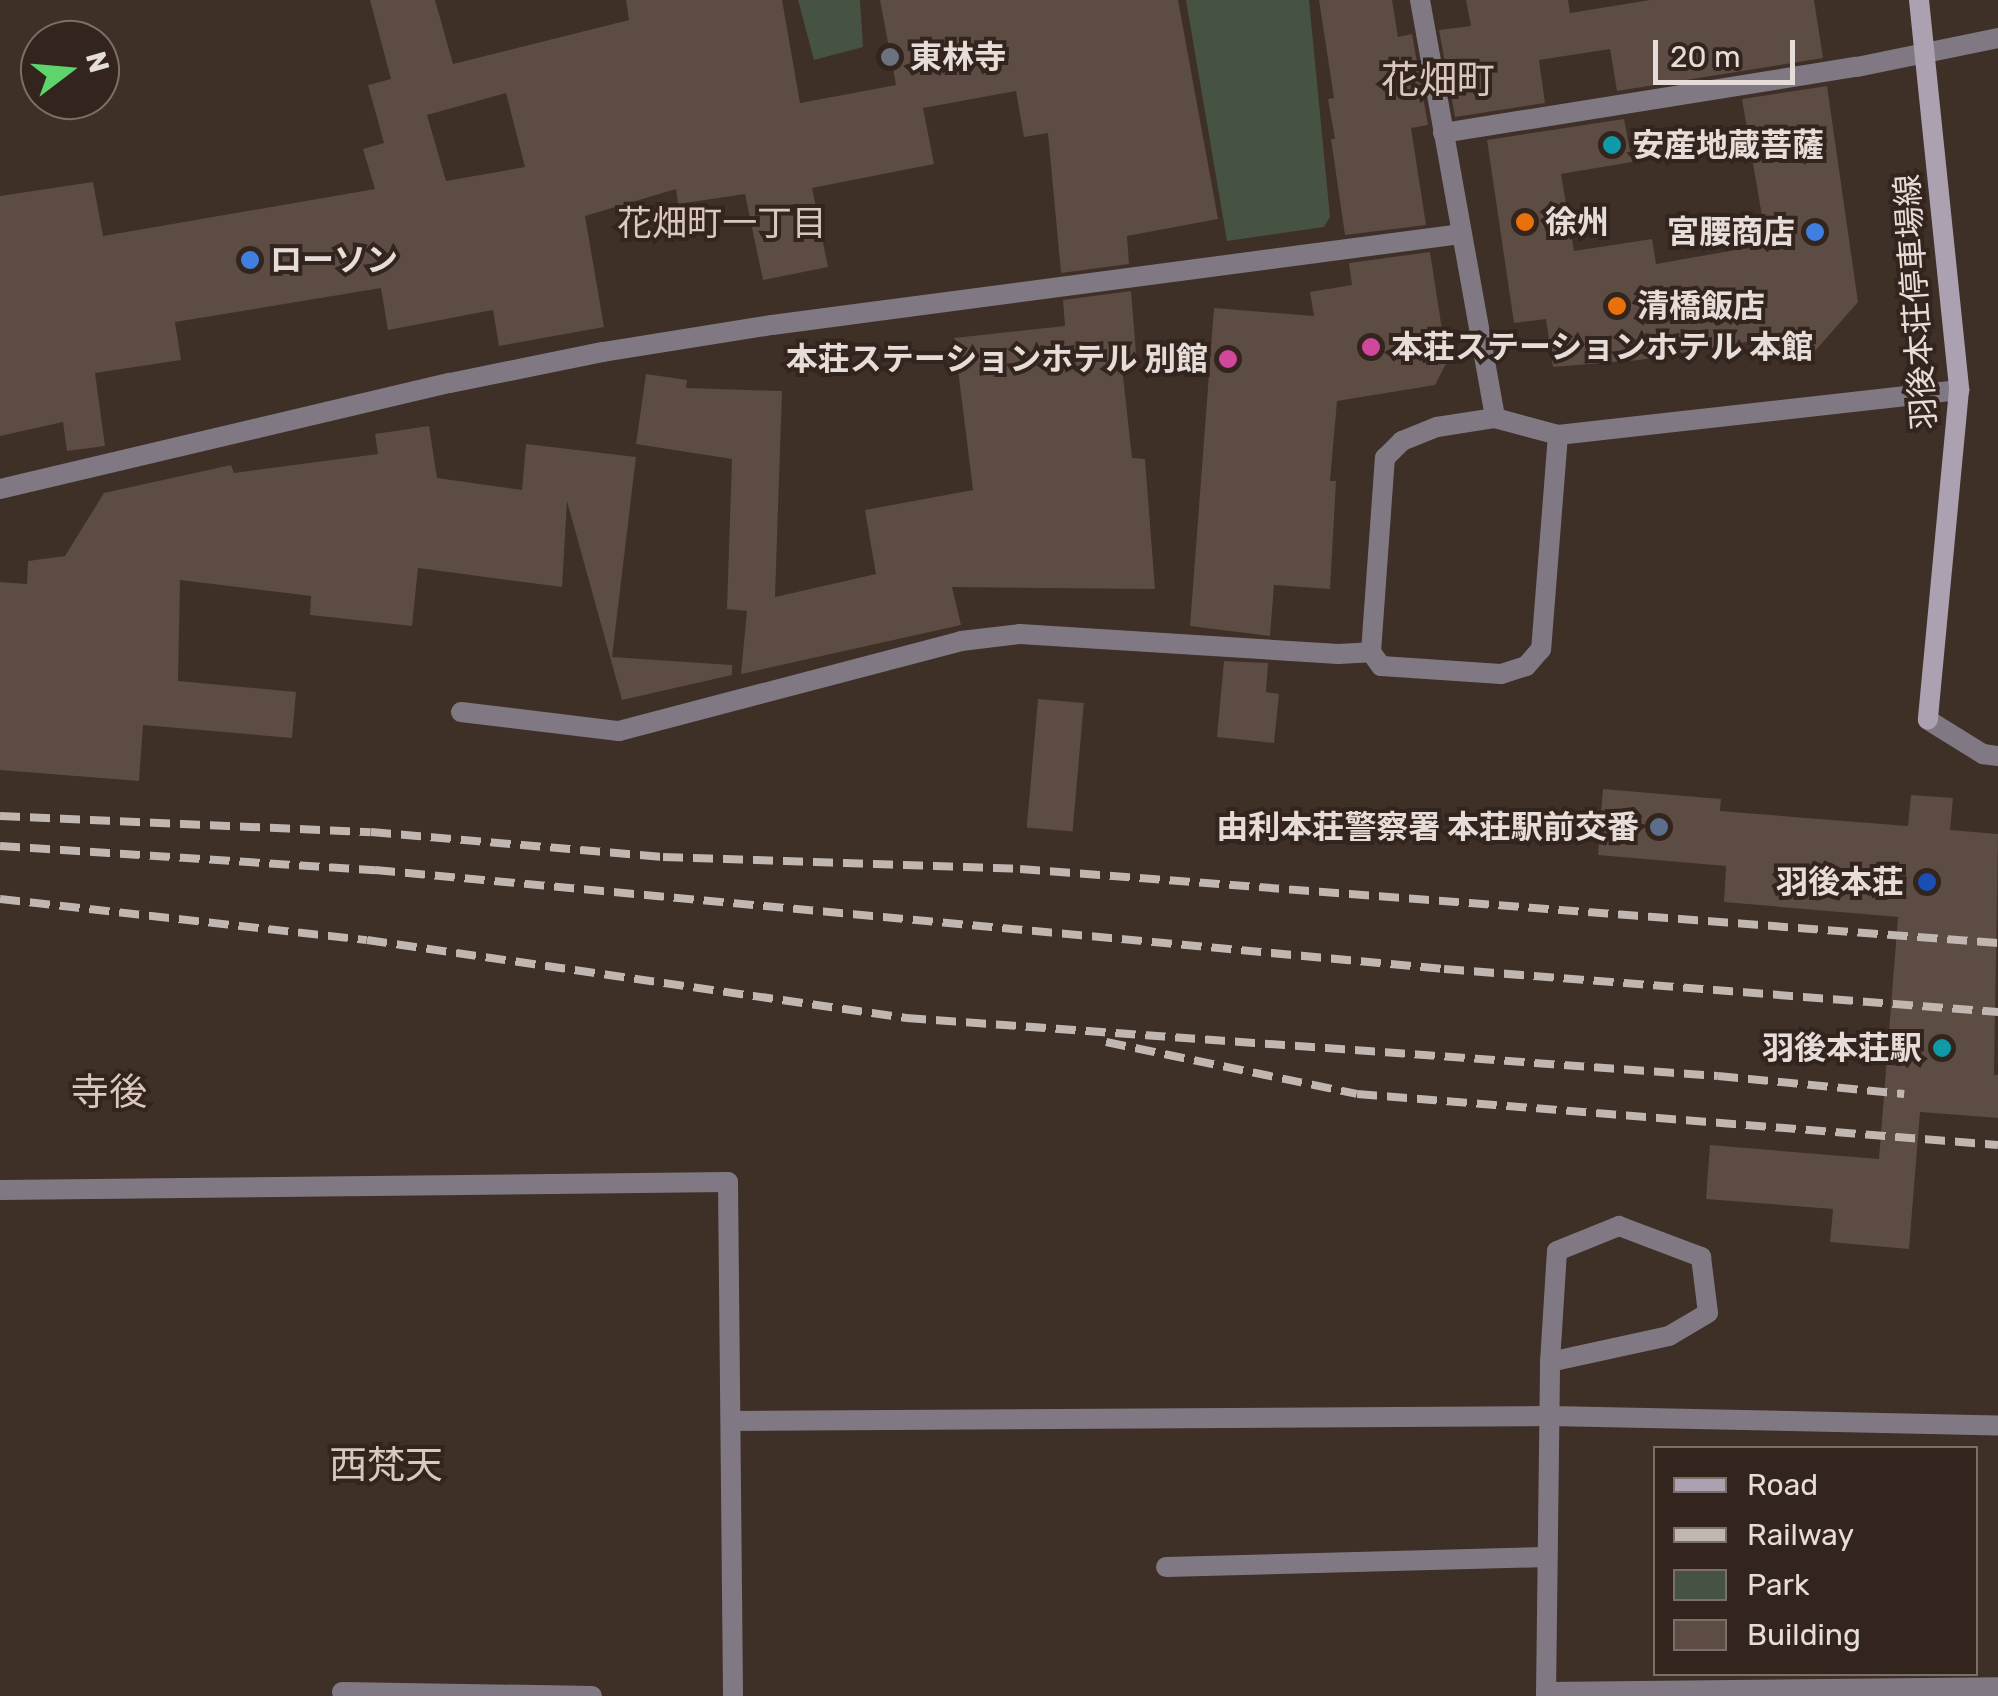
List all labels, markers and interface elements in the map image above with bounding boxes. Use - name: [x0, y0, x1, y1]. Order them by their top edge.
- north arrow: [20, 20, 120, 120]
- scale bar: [1658, 20, 1800, 82]
- place label: 東林寺: [910, 38, 1006, 76]
- text: 20 m: [1670, 39, 1741, 75]
- marker: 東林寺: [879, 46, 901, 68]
- text: N: [79, 48, 116, 76]
- district label: 花畑町: [1381, 58, 1495, 104]
- place label: 安産地蔵菩薩: [1632, 126, 1824, 164]
- marker: 安産地蔵菩薩: [1601, 134, 1623, 156]
- street label: 羽後本荘停車場線: [1888, 173, 1944, 431]
- district label: 花畑町一丁目: [617, 202, 827, 244]
- place label: 徐州: [1545, 203, 1609, 241]
- marker: 徐州: [1514, 211, 1536, 233]
- place label: 宮腰商店: [1667, 213, 1795, 251]
- marker: 宮腰商店: [1804, 221, 1826, 243]
- place label: ローソン: [270, 241, 398, 279]
- marker: ローソン: [239, 249, 261, 271]
- place label: 清橋飯店: [1637, 287, 1765, 325]
- marker: 清橋飯店: [1606, 295, 1628, 317]
- place label: 本荘ステーションホテル 本館: [1391, 328, 1814, 366]
- marker: 本荘ステーションホテル 本館: [1360, 336, 1382, 358]
- place label: 本荘ステーションホテル 別館: [785, 340, 1208, 378]
- marker: 本荘ステーションホテル 別館: [1217, 348, 1239, 370]
- place label: 由利本荘警察署 本荘駅前交番: [1216, 808, 1639, 846]
- marker: 由利本荘警察署 本荘駅前交番: [1648, 816, 1670, 838]
- place label: 羽後本荘: [1776, 863, 1904, 901]
- marker: 羽後本荘: [1914, 869, 1940, 895]
- place label: 羽後本荘駅: [1762, 1029, 1922, 1067]
- marker: 羽後本荘駅: [1931, 1037, 1953, 1059]
- district label: 寺後: [71, 1070, 147, 1116]
- district label: 西梵天: [329, 1443, 443, 1489]
- legend: [1653, 1446, 1978, 1676]
- text: Road: [1747, 1467, 1818, 1503]
- text: Railway: [1747, 1517, 1854, 1553]
- text: Park: [1747, 1567, 1809, 1603]
- text: Building: [1747, 1617, 1861, 1653]

